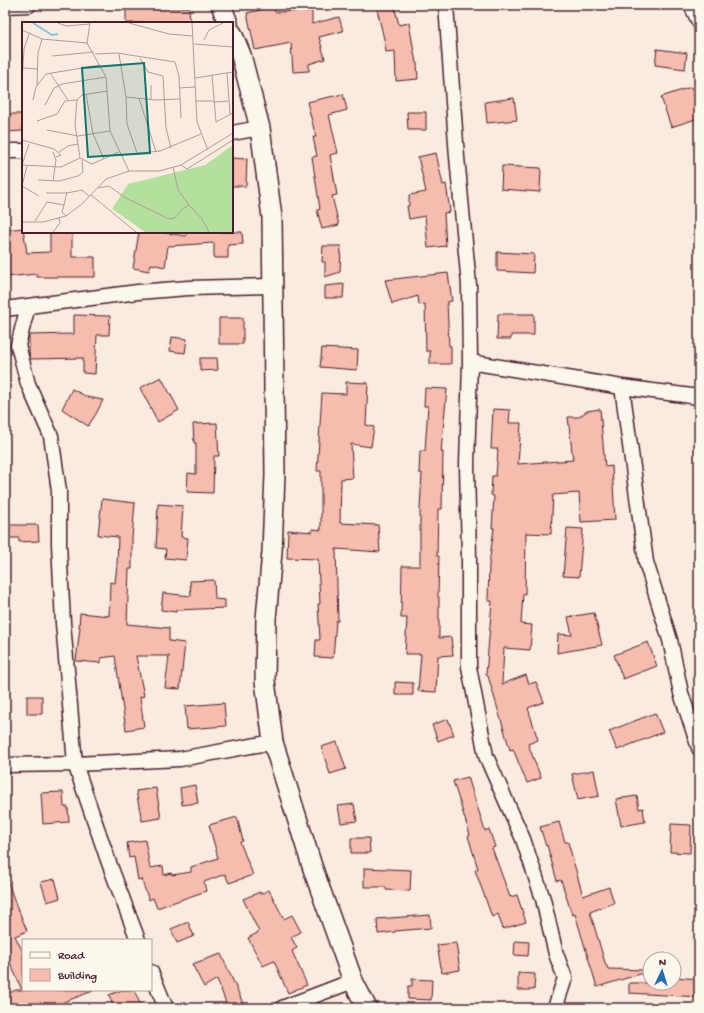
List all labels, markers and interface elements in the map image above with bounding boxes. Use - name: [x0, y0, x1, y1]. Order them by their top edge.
- inset map: [22, 22, 233, 233]
- legend: [22, 939, 152, 991]
- text: Road: [58, 950, 85, 964]
- north arrow: [642, 951, 682, 991]
- text: N: [659, 957, 667, 969]
- text: Building: [57, 970, 97, 984]

